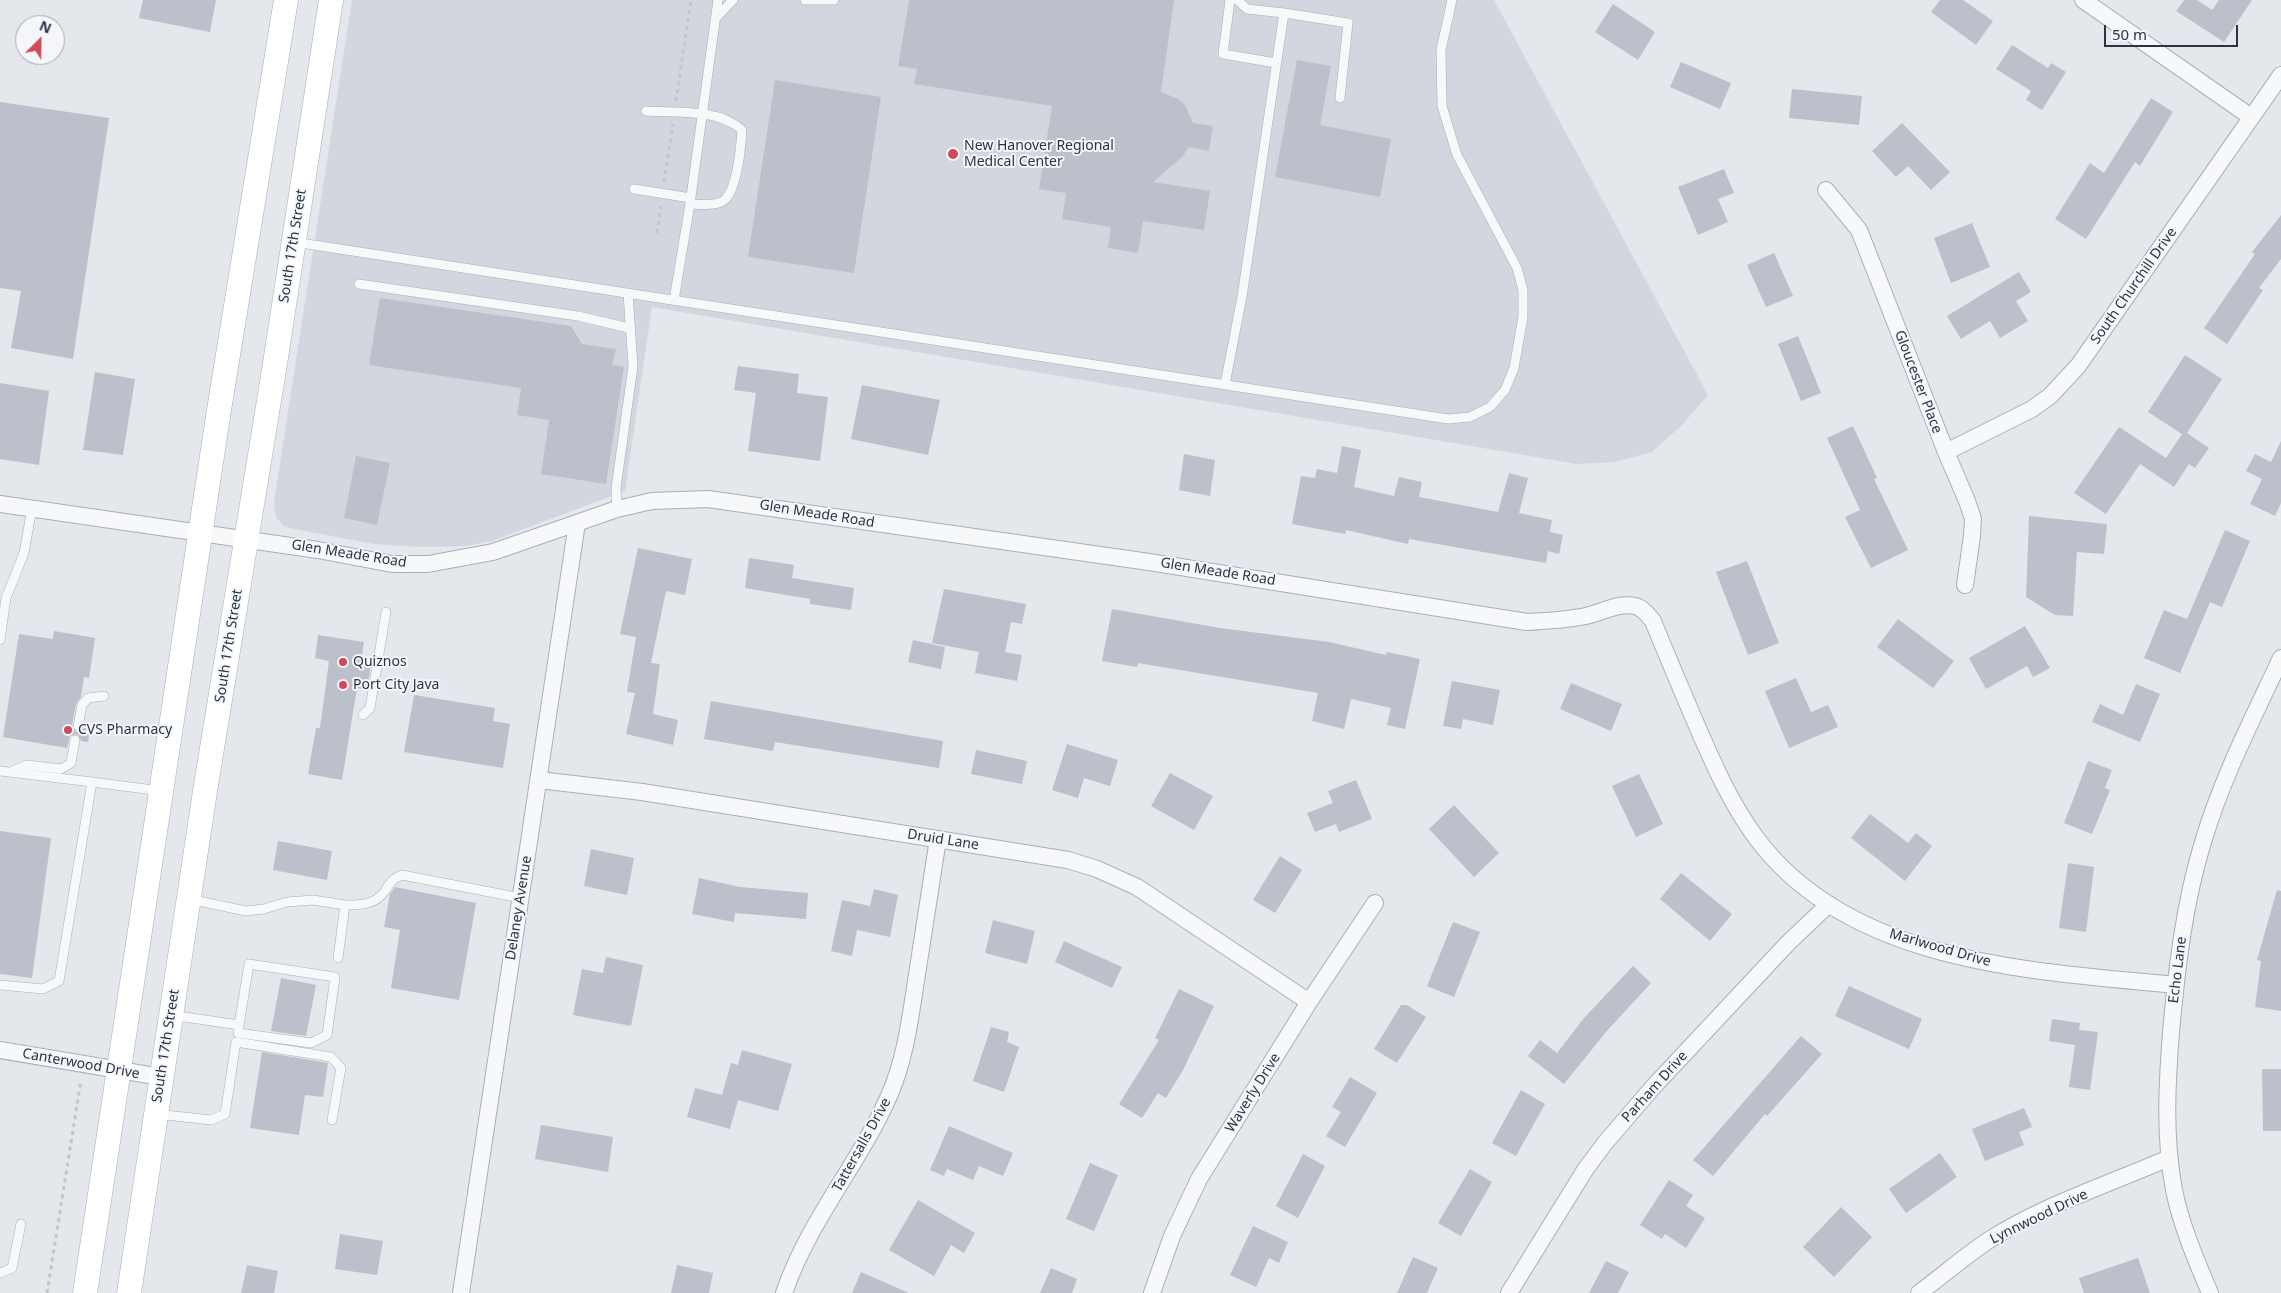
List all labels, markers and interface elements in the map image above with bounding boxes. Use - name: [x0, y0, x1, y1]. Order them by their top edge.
- north arrow: [15, 15, 65, 65]
- scale bar: [2106, 15, 2240, 47]
- text: N: [37, 16, 55, 38]
- text: 50 m: [2112, 24, 2147, 44]
- place label: New Hanover Regional Medical Center: [964, 138, 1114, 170]
- marker: New Hanover Regional Medical Center: [946, 147, 960, 161]
- street label: South 17th Street: [276, 188, 310, 304]
- street label: South Churchill Drive: [2087, 225, 2181, 347]
- street label: Gloucester Place: [1891, 328, 1945, 436]
- street label: Glen Meade Road: [758, 497, 876, 531]
- street label: Glen Meade Road: [290, 537, 408, 571]
- street label: Glen Meade Road: [1159, 555, 1277, 589]
- street label: South 17th Street: [212, 588, 246, 704]
- place label: Quiznos: [353, 654, 407, 670]
- marker: Quiznos: [337, 656, 349, 668]
- place label: Port City Java: [353, 677, 439, 693]
- marker: Port City Java: [337, 679, 349, 691]
- place label: CVS Pharmacy: [78, 722, 172, 738]
- marker: CVS Pharmacy: [62, 724, 74, 736]
- street label: Druid Lane: [906, 826, 980, 854]
- street label: Delaney Avenue: [502, 854, 536, 962]
- street label: Marlwood Drive: [1887, 925, 1993, 971]
- street label: Echo Lane: [2166, 936, 2190, 1004]
- street label: South 17th Street: [149, 988, 183, 1104]
- street label: Canterwood Drive: [21, 1045, 141, 1083]
- street label: Parham Drive: [1619, 1048, 1691, 1126]
- street label: Waverly Drive: [1222, 1050, 1284, 1136]
- street label: Tattersalls Drive: [829, 1095, 895, 1195]
- street label: Lynnwood Drive: [1987, 1186, 2091, 1248]

